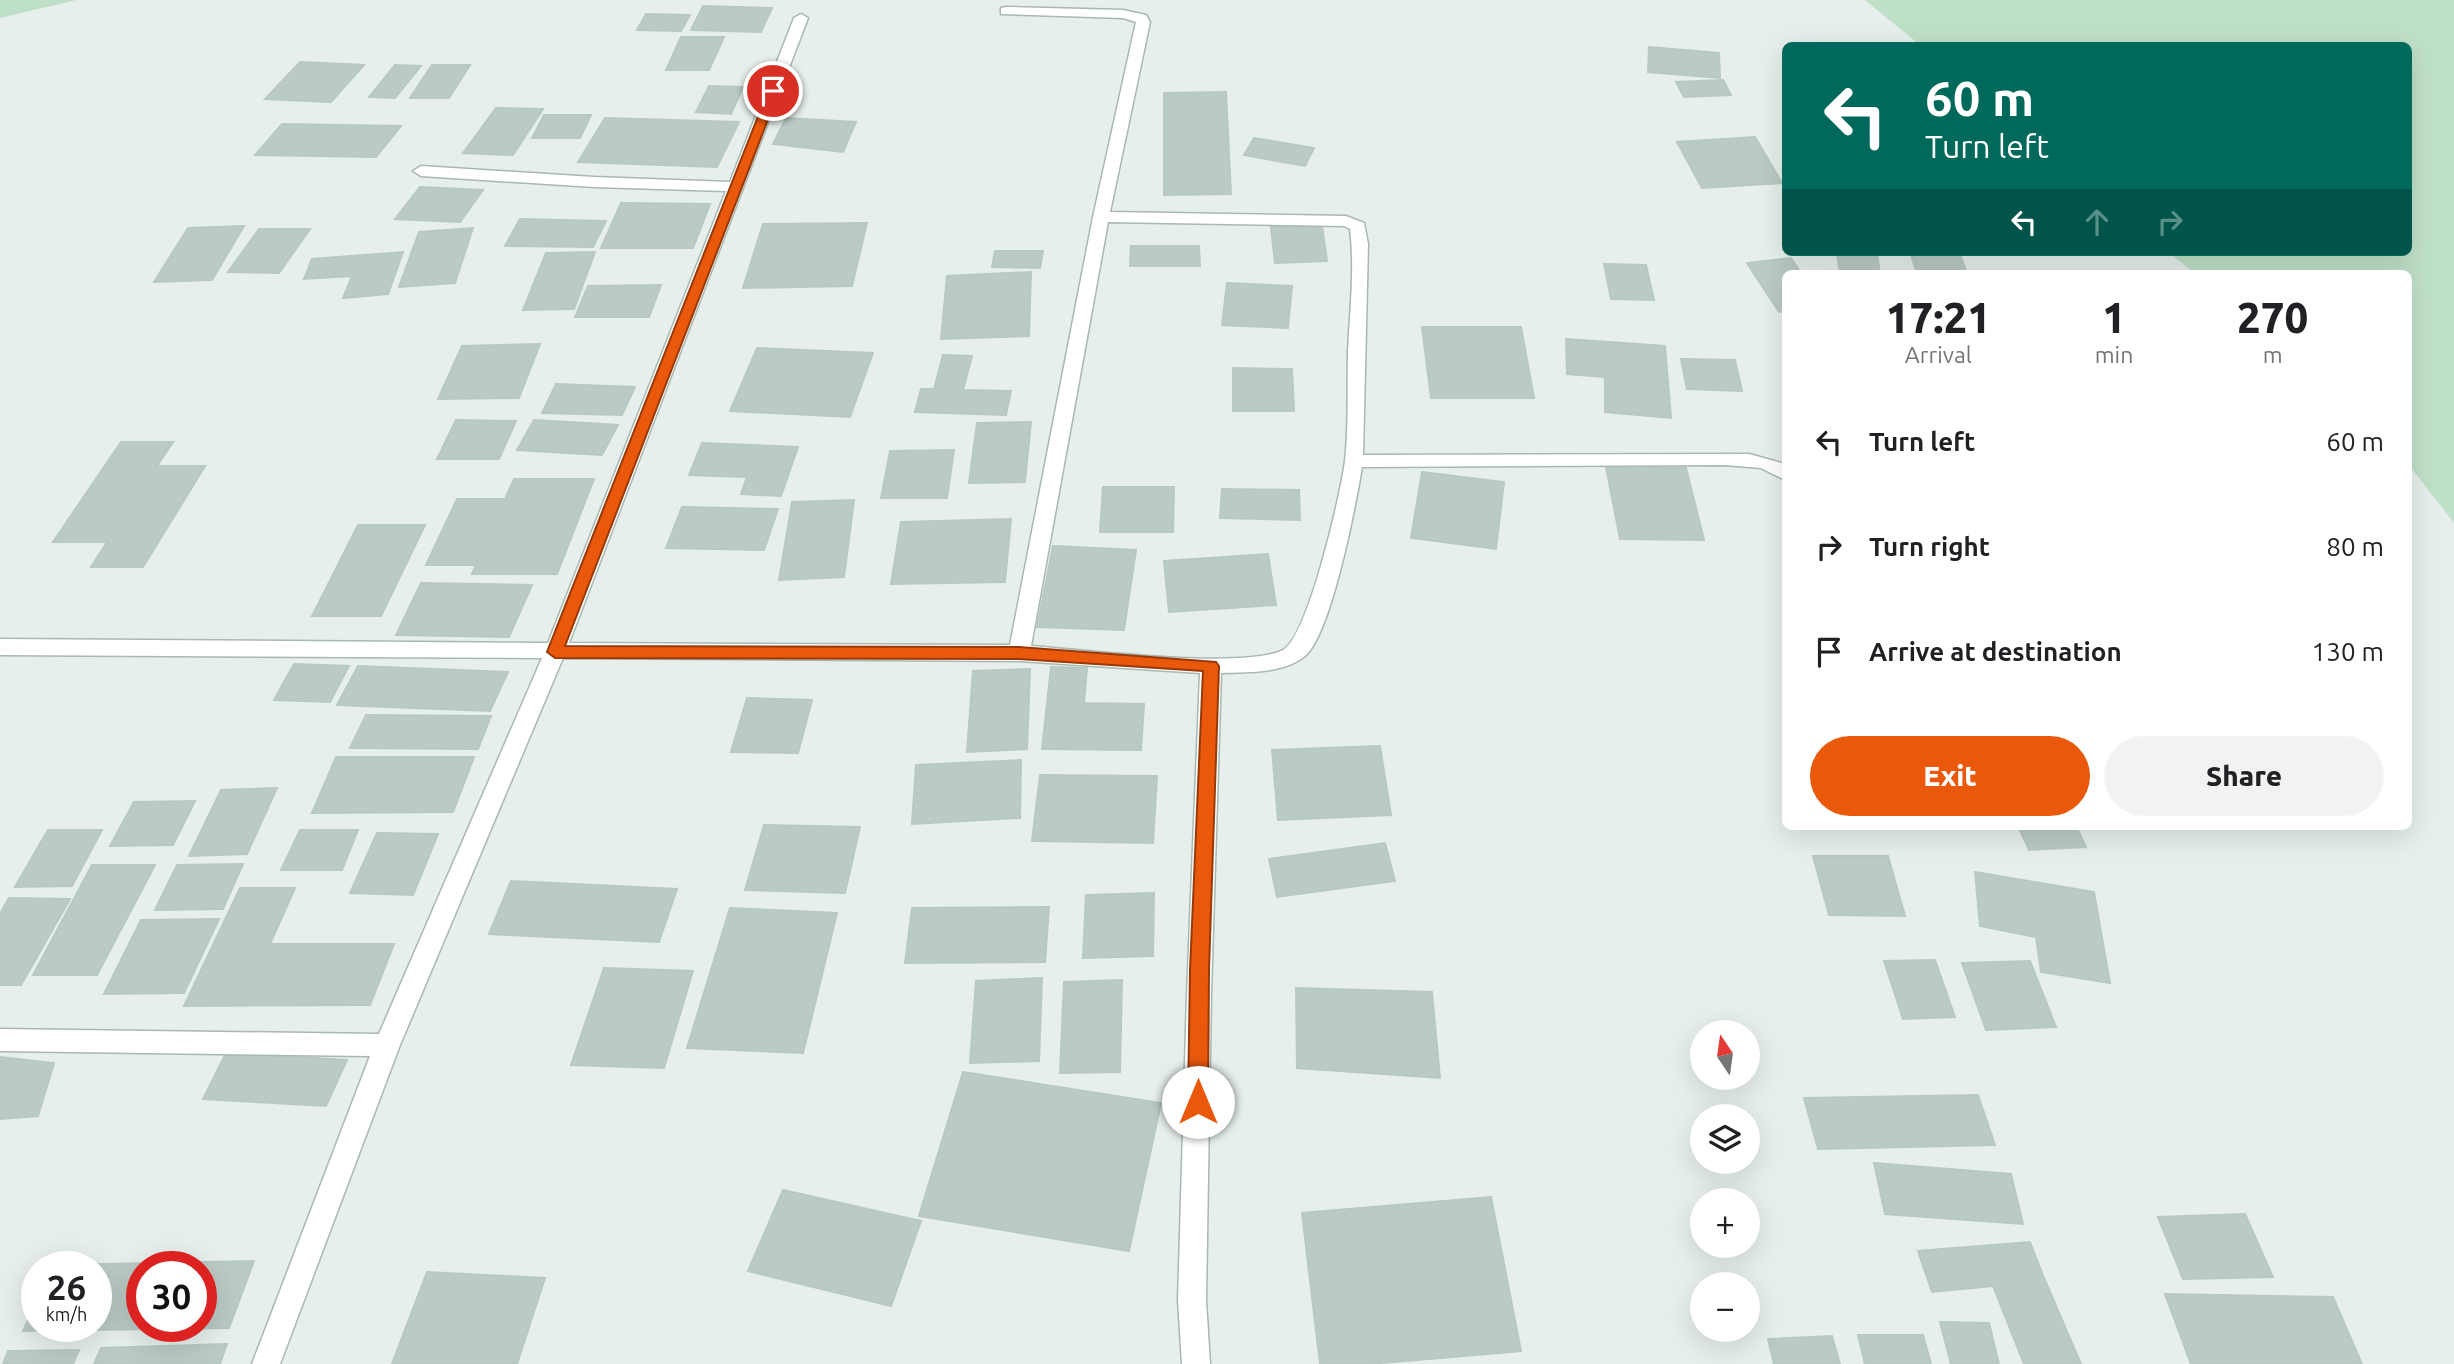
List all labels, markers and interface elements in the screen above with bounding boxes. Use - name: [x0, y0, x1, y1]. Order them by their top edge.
- pin: [743, 61, 803, 121]
- icon: left: [1810, 70, 1901, 161]
- text: 60 m: [1925, 70, 2034, 125]
- icon: arrive: [754, 72, 792, 110]
- text: Turn left: [1925, 128, 2049, 164]
- icon: left: [2005, 203, 2043, 241]
- icon: ahead: [2078, 203, 2116, 241]
- icon: right: [2151, 203, 2189, 241]
- text: 17:21: [1886, 294, 1991, 341]
- text: 1: [2102, 294, 2126, 341]
- text: 270: [2237, 294, 2308, 341]
- text: Arrival: [1905, 342, 1972, 367]
- text: min: [2095, 342, 2133, 367]
- text: m: [2263, 342, 2283, 367]
- icon: left: [1810, 423, 1848, 461]
- text: Turn left: [1869, 427, 1975, 456]
- text: 60 m: [2326, 427, 2384, 456]
- icon: right: [1810, 528, 1848, 566]
- text: Turn right: [1869, 532, 1990, 561]
- text: 80 m: [2326, 532, 2384, 561]
- icon: arrive: [1810, 633, 1848, 671]
- text: Arrive at destination: [1869, 637, 2122, 666]
- text: 130 m: [2312, 637, 2384, 666]
- button: Exit: [1810, 736, 2090, 816]
- button: Share: [2104, 736, 2384, 816]
- north arrow: [1690, 1020, 1760, 1090]
- map controls: [1690, 1020, 1760, 1342]
- position arrow: [1161, 1065, 1235, 1139]
- button: layers: [1690, 1104, 1760, 1174]
- button: +: [1690, 1188, 1760, 1258]
- speed limit sign: 30: [126, 1251, 217, 1342]
- text: 26: [47, 1267, 86, 1307]
- button: −: [1690, 1272, 1760, 1342]
- text: km/h: [46, 1304, 87, 1324]

